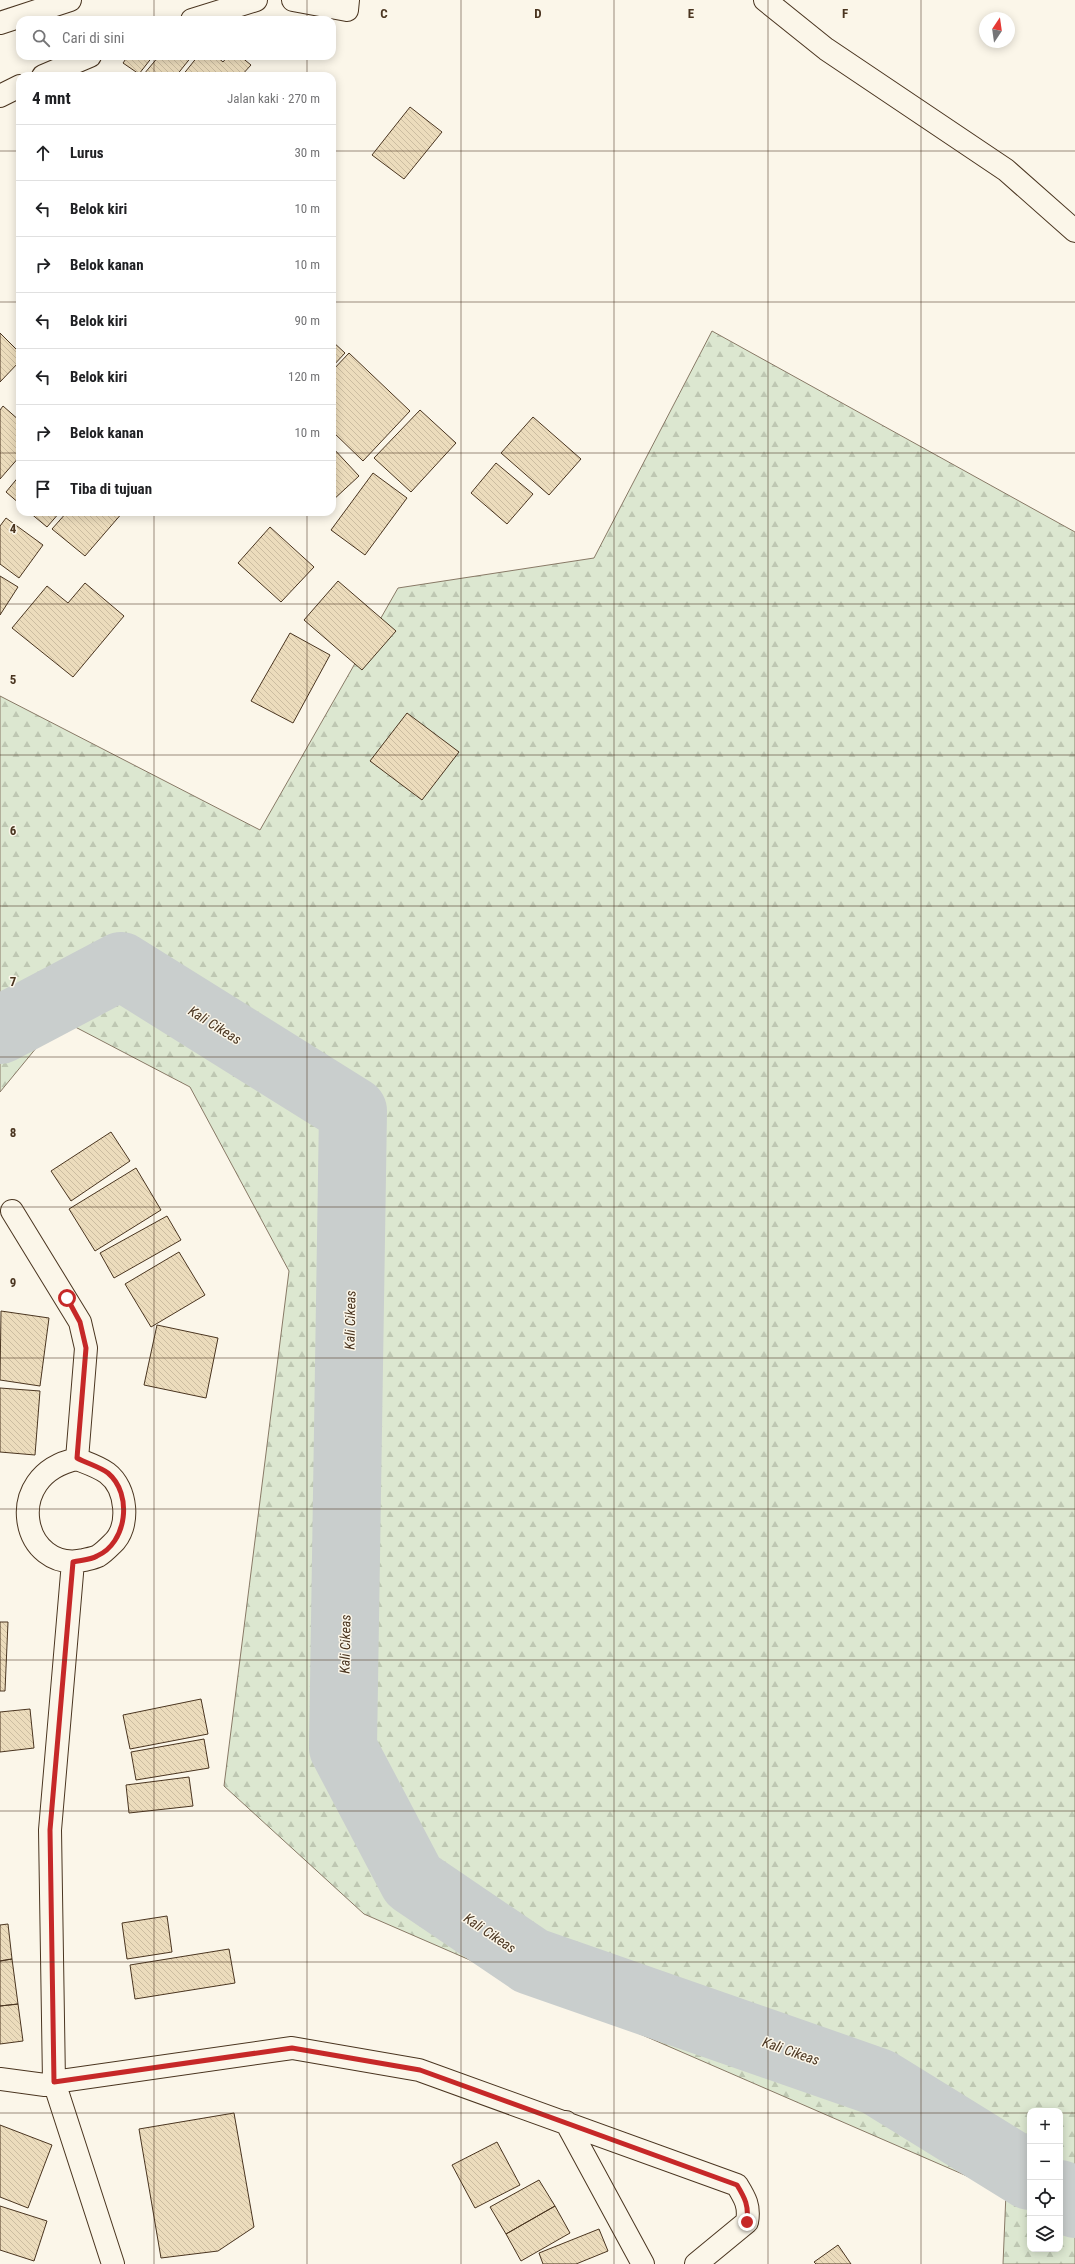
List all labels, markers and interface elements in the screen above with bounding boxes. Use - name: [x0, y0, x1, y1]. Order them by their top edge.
- text: C: [380, 6, 388, 21]
- text: D: [534, 6, 542, 21]
- text: E: [688, 6, 695, 21]
- text: F: [842, 6, 848, 21]
- north arrow: [979, 12, 1015, 48]
- search box: [16, 16, 336, 60]
- icon: search: [30, 27, 52, 49]
- text: Cari di sini: [62, 29, 124, 47]
- text: 4 mnt: [32, 88, 71, 108]
- text: Jalan kaki · 270 m: [227, 91, 320, 106]
- icon: ahead: [32, 142, 54, 164]
- text: Lurus: [70, 144, 104, 162]
- text: 30 m: [294, 145, 320, 160]
- icon: left: [32, 198, 54, 220]
- text: Belok kiri: [70, 200, 127, 218]
- text: 10 m: [294, 201, 320, 216]
- icon: right: [32, 254, 54, 276]
- text: Belok kanan: [70, 256, 144, 274]
- text: 10 m: [294, 257, 320, 272]
- icon: left: [32, 310, 54, 332]
- text: Belok kiri: [70, 312, 127, 330]
- text: 90 m: [294, 313, 320, 328]
- icon: left: [32, 366, 54, 388]
- text: Belok kiri: [70, 368, 127, 386]
- text: 120 m: [288, 369, 320, 384]
- icon: right: [32, 422, 54, 444]
- text: Belok kanan: [70, 424, 144, 442]
- text: 10 m: [294, 425, 320, 440]
- icon: arrive: [32, 478, 54, 500]
- text: Tiba di tujuan: [70, 480, 152, 498]
- text: 4: [10, 521, 17, 536]
- text: 5: [10, 672, 17, 687]
- text: 6: [10, 823, 17, 838]
- text: 7: [10, 974, 17, 989]
- water label: Kali Cikeas: [186, 1003, 244, 1047]
- text: 8: [10, 1125, 16, 1140]
- text: 9: [10, 1275, 16, 1290]
- route start: [58, 1289, 76, 1307]
- water label: Kali Cikeas: [341, 1290, 359, 1350]
- water label: Kali Cikeas: [336, 1614, 354, 1674]
- water label: Kali Cikeas: [461, 1910, 519, 1956]
- water label: Kali Cikeas: [760, 2034, 822, 2068]
- map controls: [1027, 2108, 1063, 2252]
- button: +: [1027, 2108, 1063, 2144]
- button: −: [1027, 2144, 1063, 2180]
- button: locate: [1027, 2180, 1063, 2216]
- route end: [738, 2213, 756, 2231]
- button: layers: [1027, 2216, 1063, 2252]

